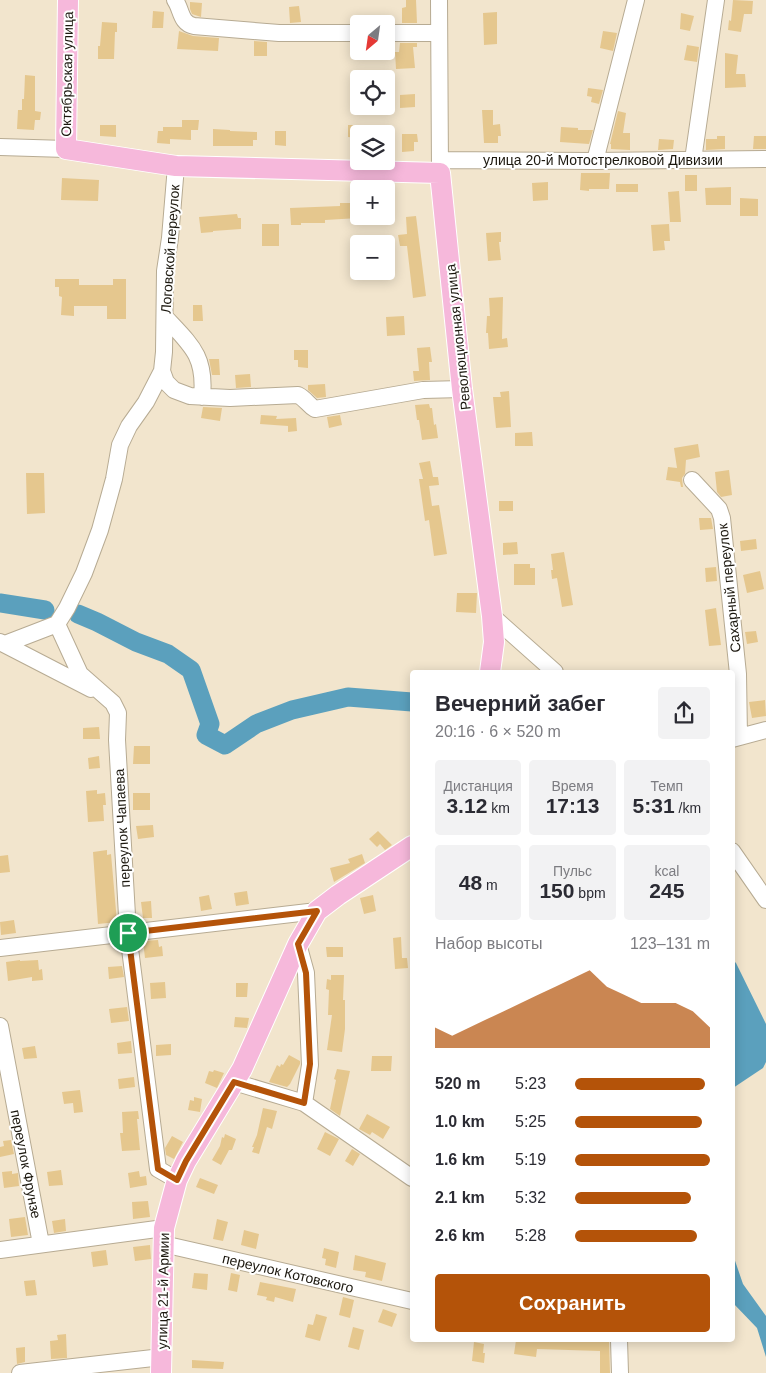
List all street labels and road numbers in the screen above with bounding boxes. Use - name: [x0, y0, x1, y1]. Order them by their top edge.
- street label: Октябрьская улица: [58, 11, 76, 137]
- street label: улица 20-й Мотострелковой Дивизии: [483, 152, 723, 168]
- street label: Логовской переулок: [158, 183, 183, 314]
- street label: Революционная улица: [442, 263, 474, 411]
- street label: Сахарный переулок: [714, 522, 744, 653]
- street label: переулок Чапаева: [111, 768, 133, 888]
- street label: переулок Фрунзе: [8, 1108, 44, 1220]
- street label: улица 21-й Армии: [154, 1233, 172, 1349]
- street label: переулок Котовского: [221, 1250, 355, 1296]

